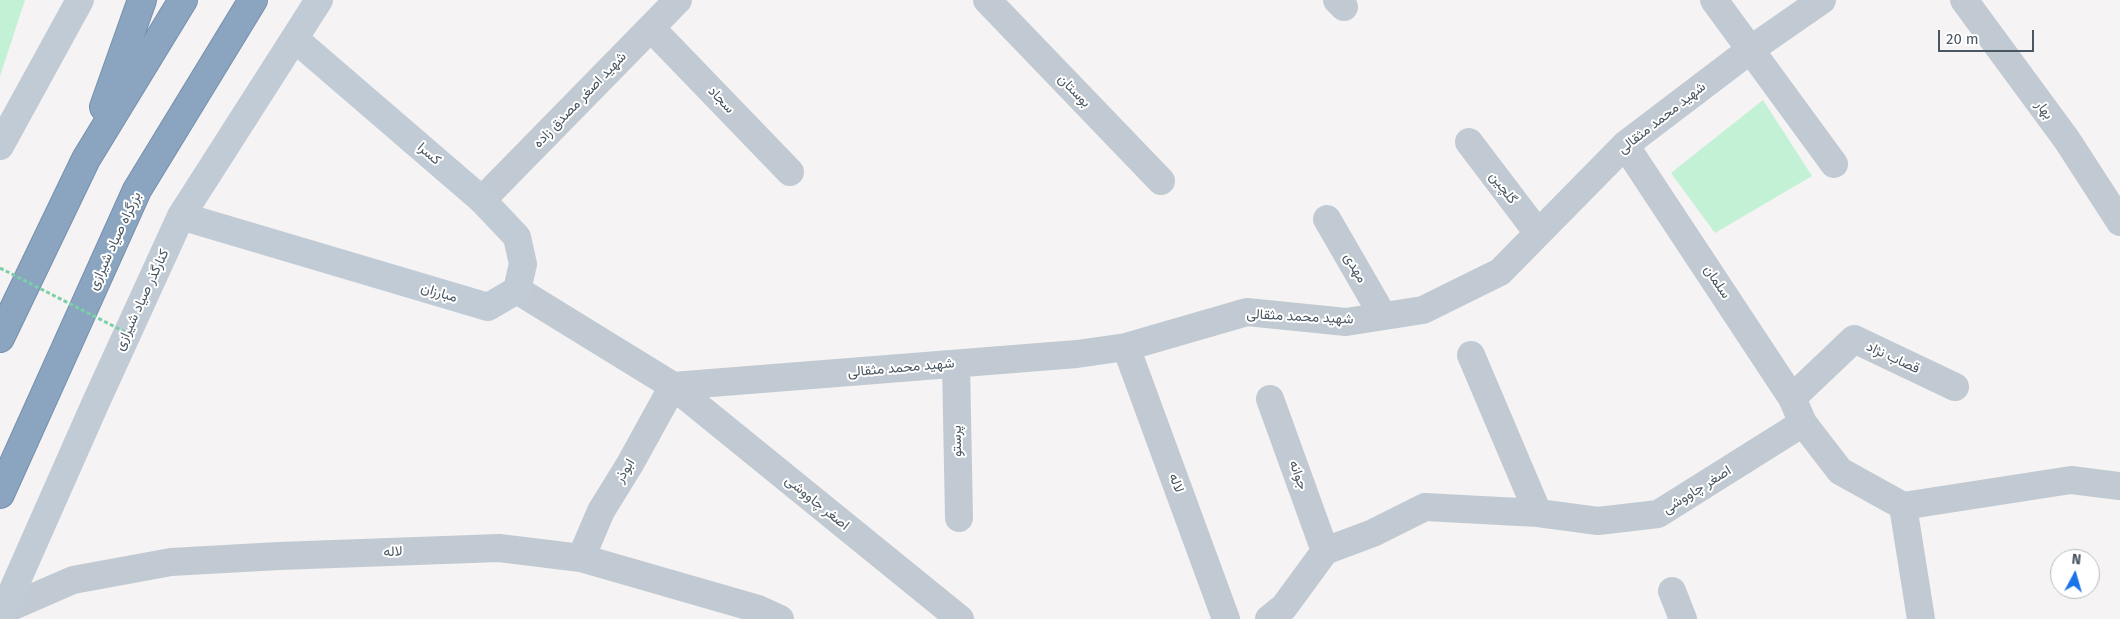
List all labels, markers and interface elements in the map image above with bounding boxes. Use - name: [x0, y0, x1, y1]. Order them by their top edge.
- scale bar: [1940, 20, 2036, 52]
- text: 20 m: [1946, 30, 1979, 48]
- street label: شهید اصغر مصدق زاده: [530, 48, 630, 152]
- street label: بوستان: [1054, 71, 1094, 111]
- street label: شهید محمد مثقالی: [1615, 78, 1709, 158]
- street label: سجاد: [704, 83, 738, 117]
- street label: بهار: [2031, 97, 2057, 123]
- street label: کسرا: [414, 139, 444, 169]
- street label: گلچین: [1486, 169, 1520, 207]
- street label: بزرگراه صیاد شیرازی: [85, 189, 145, 293]
- street label: کنارگذر صیاد شیرازی: [111, 247, 173, 353]
- street label: مهدی: [1340, 250, 1370, 286]
- street label: سلمان: [1700, 262, 1734, 302]
- street label: مبارزان: [419, 280, 459, 306]
- street label: شهید محمد مثقالی: [1246, 306, 1354, 328]
- street label: قصاب نژاد: [1864, 338, 1922, 378]
- street label: شهید محمد مثقالی: [847, 355, 955, 381]
- street label: پرستو: [948, 425, 966, 457]
- street label: ابوذر: [611, 456, 639, 486]
- street label: جوانه: [1285, 458, 1311, 492]
- street label: اصغر چاووشی: [1660, 462, 1734, 518]
- street label: لاله: [1165, 471, 1187, 495]
- street label: اصغر چاووشی: [782, 472, 852, 534]
- street label: لاله: [383, 543, 403, 561]
- north arrow: [2050, 549, 2100, 599]
- text: N: [2071, 551, 2082, 569]

